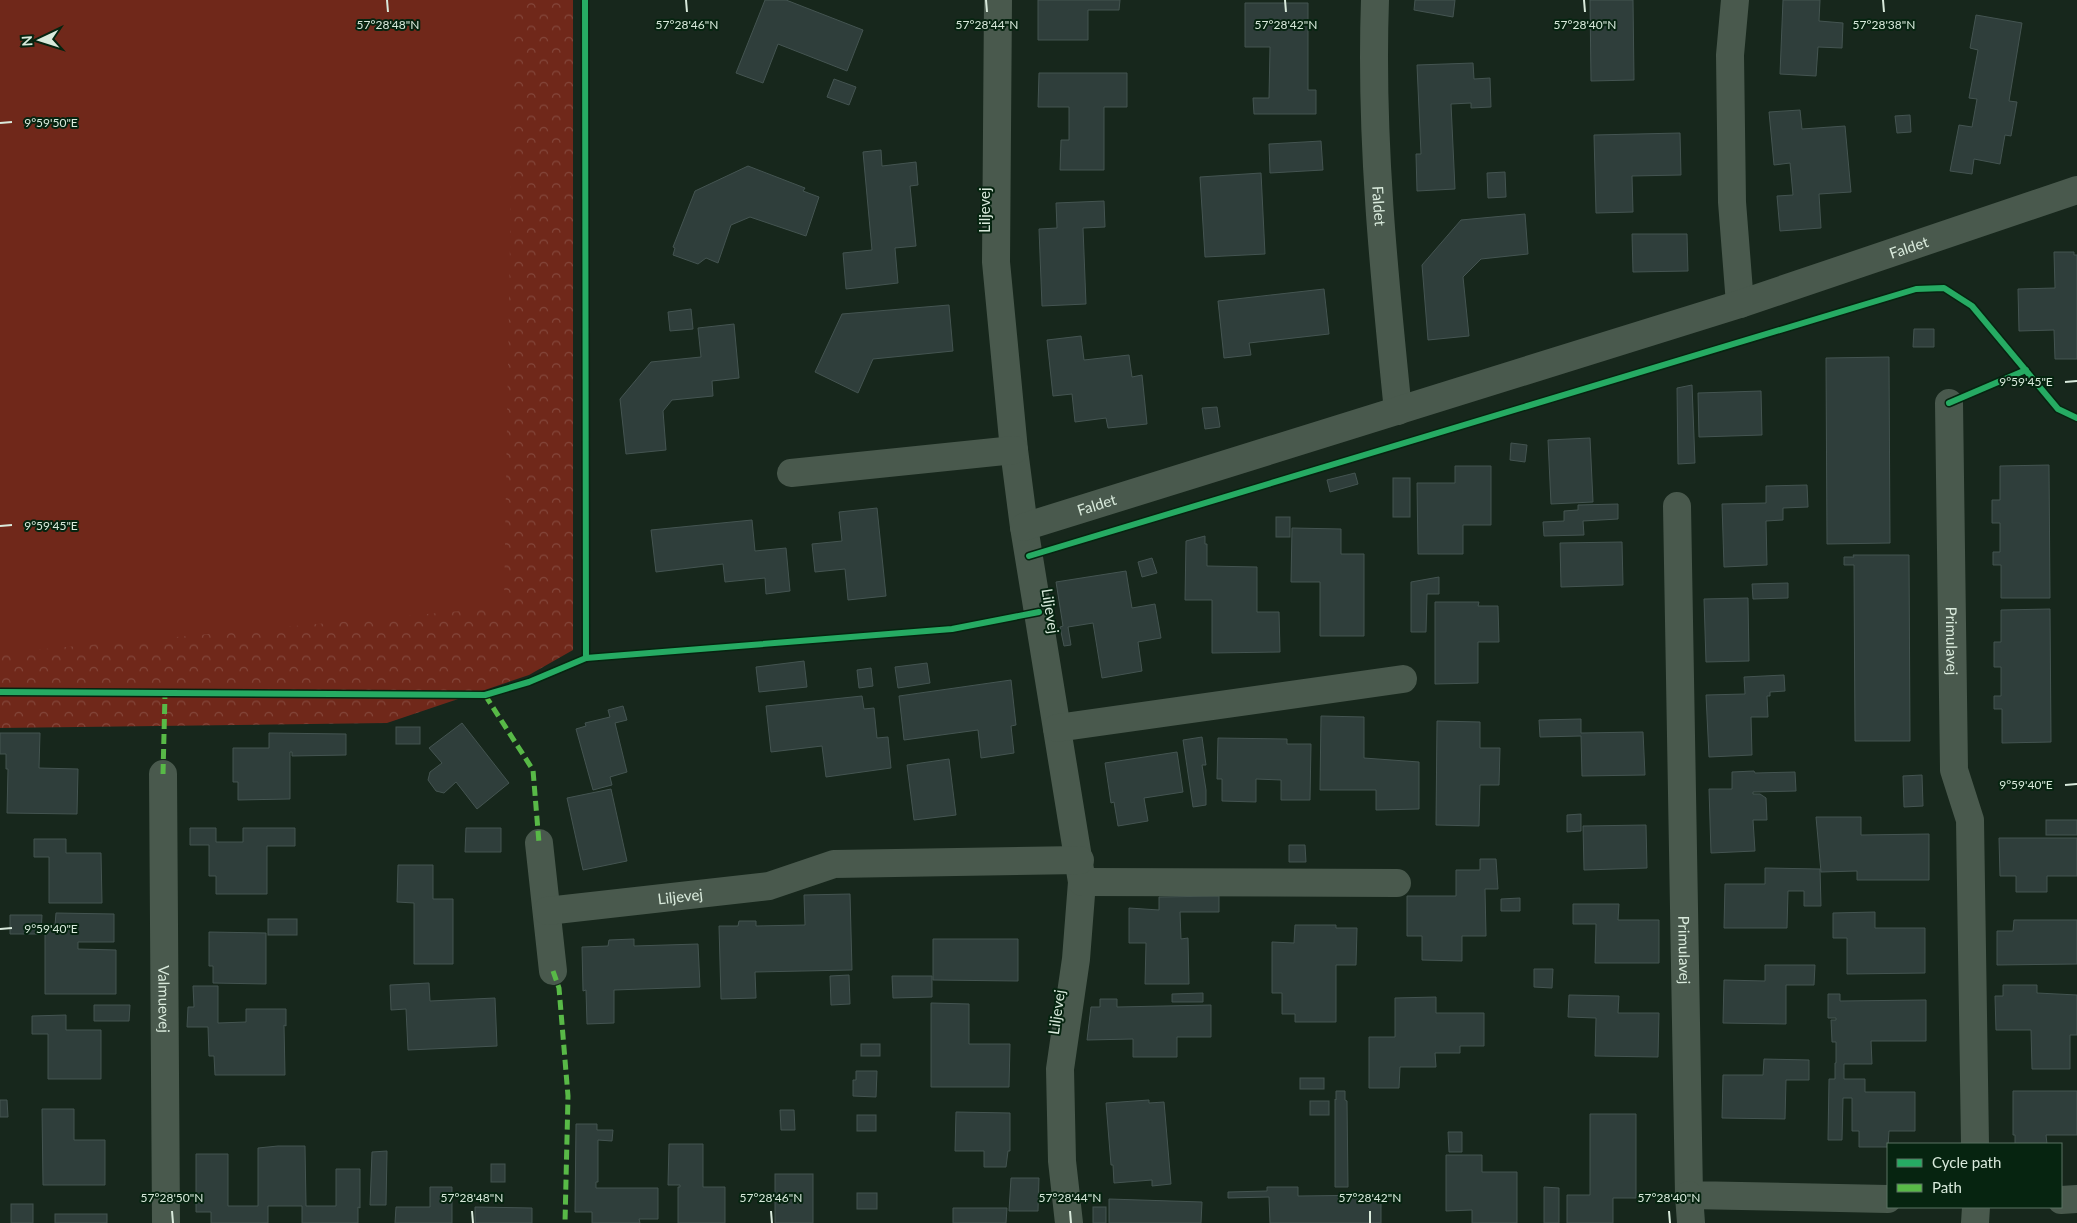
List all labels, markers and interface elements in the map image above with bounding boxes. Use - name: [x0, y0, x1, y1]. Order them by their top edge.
- north arrow: [15, 15, 65, 65]
- text: 57°28'48"N: [357, 17, 419, 32]
- text: 57°28'46"N: [656, 17, 718, 32]
- text: 57°28'44"N: [956, 17, 1018, 32]
- text: 57°28'42"N: [1255, 17, 1317, 32]
- text: 57°28'40"N: [1554, 17, 1616, 32]
- text: 57°28'38"N: [1853, 17, 1915, 32]
- text: N: [18, 35, 35, 47]
- text: 9°59'50"E: [24, 115, 78, 130]
- street label: Faldet: [1369, 185, 1390, 227]
- street label: Liljevej: [975, 187, 993, 233]
- street label: Faldet: [1887, 232, 1931, 262]
- text: 9°59'45"E: [1999, 374, 2053, 389]
- street label: Faldet: [1075, 490, 1119, 519]
- text: 9°59'45"E: [24, 518, 78, 533]
- street label: Liljevej: [1039, 587, 1063, 635]
- street label: Primulavej: [1943, 607, 1962, 675]
- text: 9°59'40"E: [1999, 777, 2053, 792]
- street label: Liljevej: [657, 885, 704, 907]
- street label: Primulavej: [1675, 915, 1694, 984]
- text: 9°59'40"E: [24, 921, 78, 936]
- street label: Valmuevej: [155, 965, 174, 1033]
- street label: Liljevej: [1044, 988, 1068, 1036]
- legend: [1887, 1143, 2062, 1208]
- text: Cycle path: [1932, 1153, 2001, 1171]
- text: Path: [1932, 1178, 1962, 1196]
- text: 57°28'50"N: [141, 1190, 203, 1205]
- text: 57°28'48"N: [441, 1190, 503, 1205]
- text: 57°28'46"N: [740, 1190, 802, 1205]
- text: 57°28'44"N: [1039, 1190, 1101, 1205]
- text: 57°28'42"N: [1339, 1190, 1401, 1205]
- text: 57°28'40"N: [1638, 1190, 1700, 1205]

